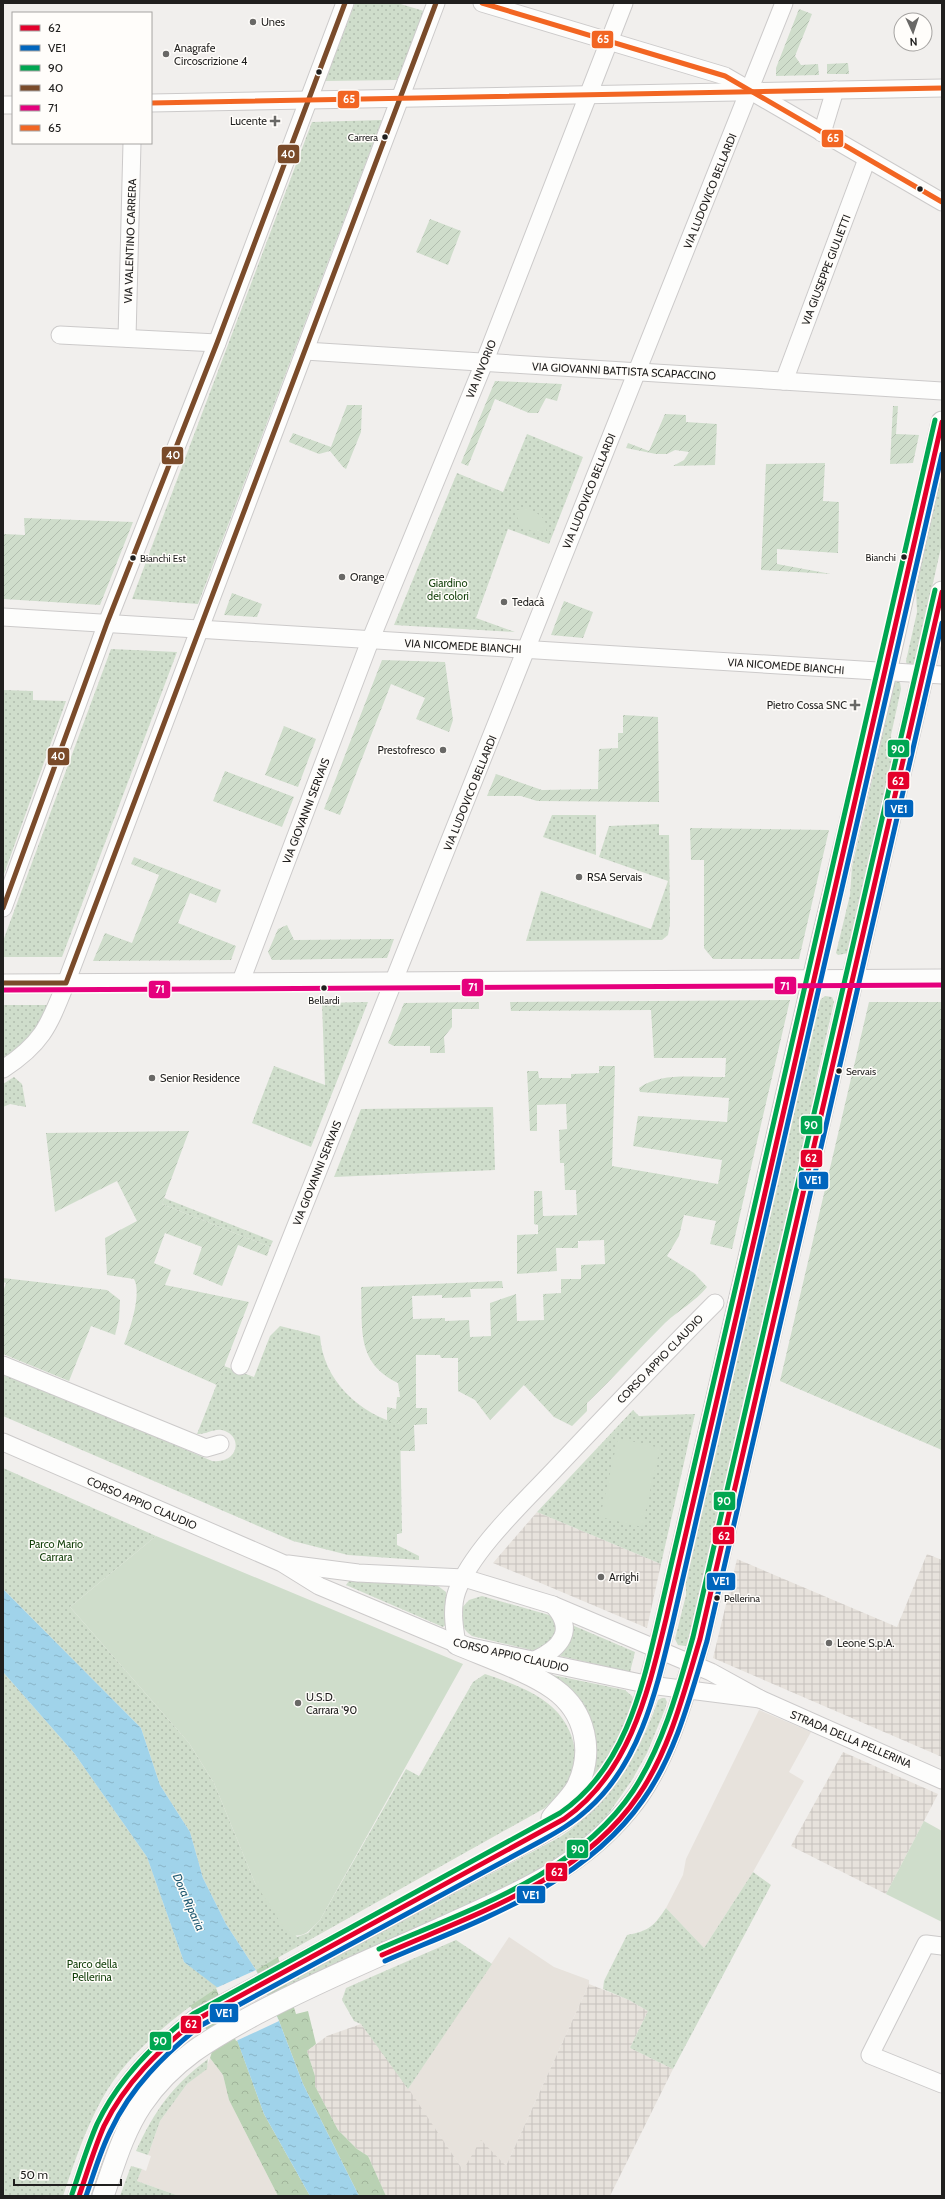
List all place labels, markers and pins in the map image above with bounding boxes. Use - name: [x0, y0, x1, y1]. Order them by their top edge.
- place label: Unes: [261, 15, 286, 29]
- marker: Unes: [248, 17, 258, 27]
- place label: Anagrafe Circoscrizione 4: [174, 41, 248, 68]
- marker: Anagrafe Circoscrizione 4: [161, 49, 171, 59]
- unlabelled marker: [314, 67, 324, 77]
- place label: Lucente: [230, 114, 267, 128]
- marker: Lucente: [270, 116, 280, 126]
- place label: Carrera: [348, 131, 378, 144]
- marker: Carrera: [380, 132, 390, 142]
- unlabelled marker: [915, 184, 925, 194]
- place label: Bianchi: [865, 551, 896, 564]
- place label: Bianchi Est: [140, 552, 186, 565]
- marker: Bianchi: [899, 552, 909, 562]
- marker: Bianchi Est: [128, 553, 138, 563]
- place label: Orange: [350, 570, 385, 584]
- marker: Orange: [337, 572, 347, 582]
- place label: Tedacà: [512, 595, 545, 609]
- marker: Tedacà: [499, 597, 509, 607]
- place label: Pietro Cossa SNC: [767, 698, 847, 712]
- marker: Pietro Cossa SNC: [850, 700, 860, 710]
- place label: Prestofresco: [377, 743, 435, 757]
- marker: Prestofresco: [438, 745, 448, 755]
- place label: RSA Servais: [587, 870, 643, 884]
- marker: RSA Servais: [574, 872, 584, 882]
- marker: Bellardi: [319, 983, 329, 993]
- place label: Bellardi: [308, 994, 340, 1007]
- place label: Servais: [846, 1065, 876, 1078]
- marker: Servais: [834, 1066, 844, 1076]
- place label: Senior Residence: [160, 1071, 240, 1085]
- marker: Senior Residence: [147, 1073, 157, 1083]
- place label: Arrighi: [609, 1570, 639, 1584]
- marker: Arrighi: [596, 1572, 606, 1582]
- place label: Pellerina: [724, 1592, 760, 1605]
- marker: Pellerina: [712, 1593, 722, 1603]
- place label: Leone S.p.A.: [837, 1636, 895, 1650]
- marker: Leone S.p.A.: [824, 1638, 834, 1648]
- place label: U.S.D. Carrara '90: [306, 1690, 358, 1717]
- marker: U.S.D. Carrara '90: [293, 1698, 303, 1708]

